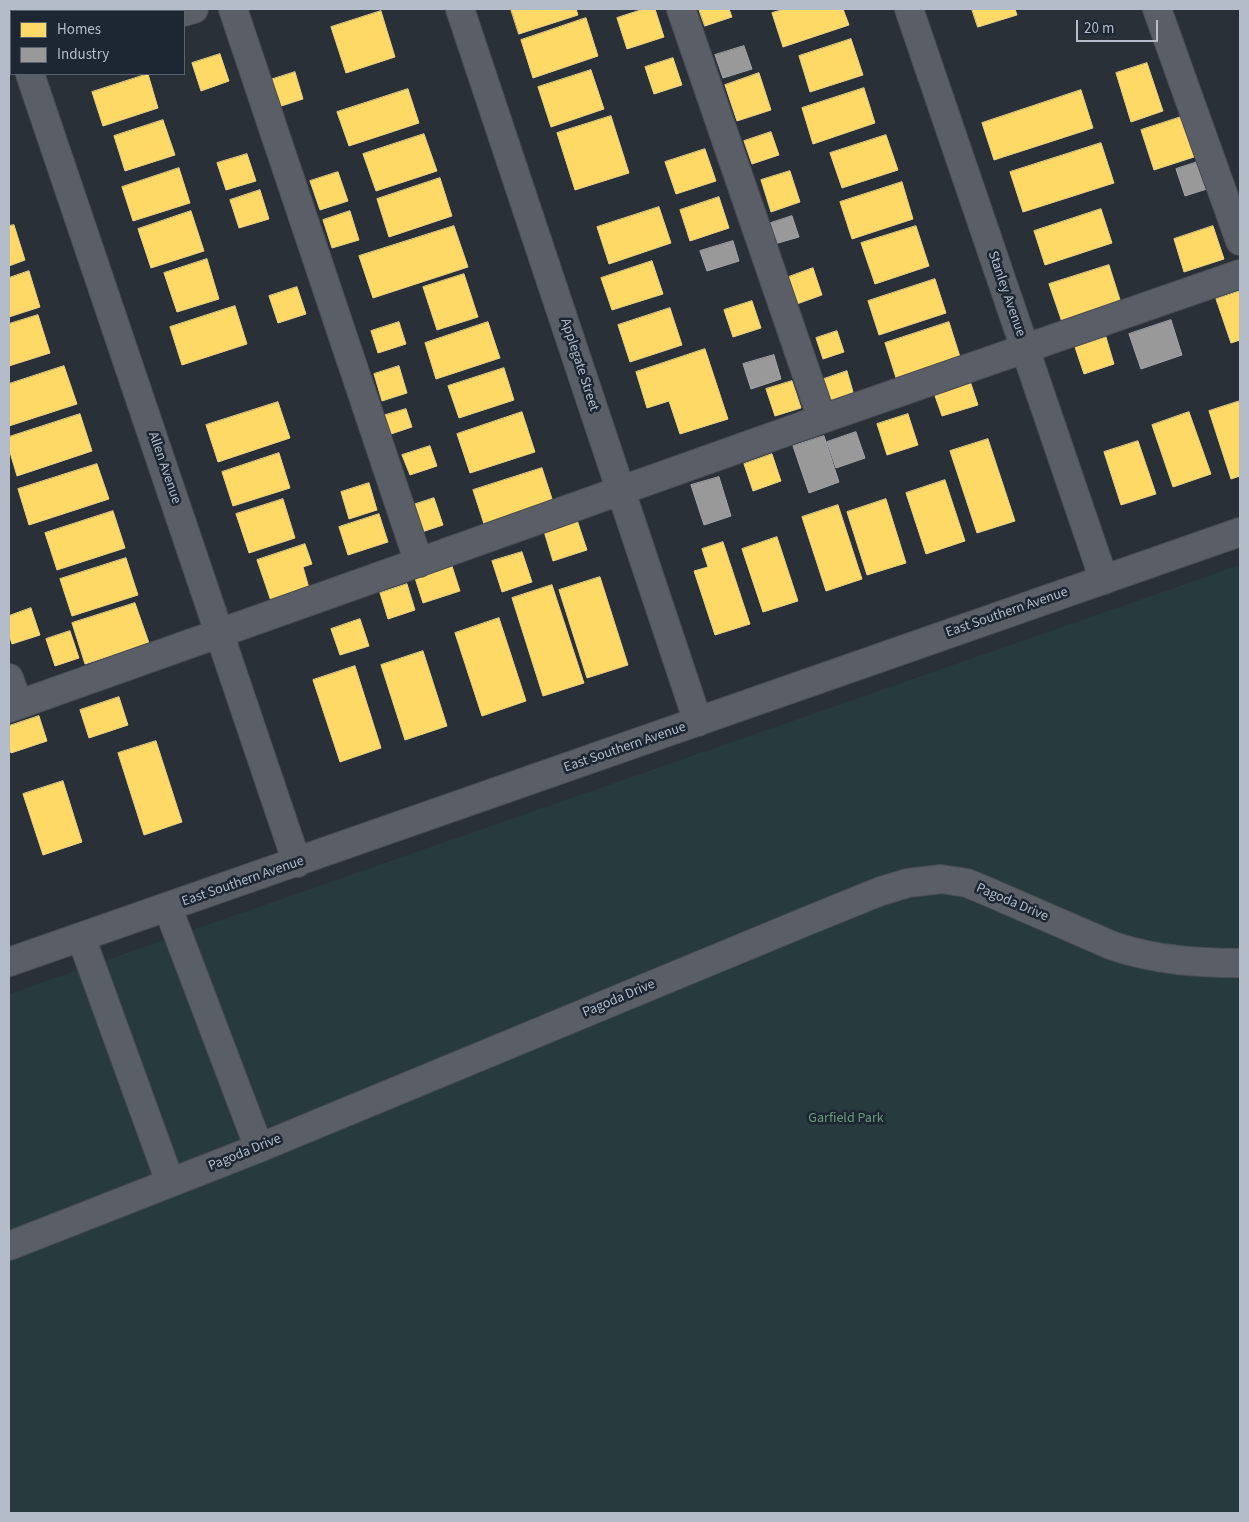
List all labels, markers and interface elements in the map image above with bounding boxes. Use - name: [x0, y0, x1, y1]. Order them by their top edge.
- legend: [10, 10, 185, 75]
- scale bar: [1079, 10, 1162, 42]
- text: 20 m: [1084, 18, 1114, 39]
- text: Homes: [57, 19, 101, 40]
- text: Industry: [57, 44, 109, 65]
- street label: Stanley Avenue: [984, 249, 1028, 339]
- street label: Applegate Street: [556, 316, 602, 414]
- street label: Allen Avenue: [144, 430, 184, 506]
- street label: East Southern Avenue: [944, 584, 1070, 642]
- street label: East Southern Avenue: [562, 719, 688, 777]
- street label: East Southern Avenue: [180, 853, 306, 911]
- street label: Pagoda Drive: [973, 880, 1051, 926]
- street label: Pagoda Drive: [580, 976, 658, 1022]
- park label: Garfield Park: [808, 1111, 884, 1127]
- street label: Pagoda Drive: [206, 1131, 284, 1175]

